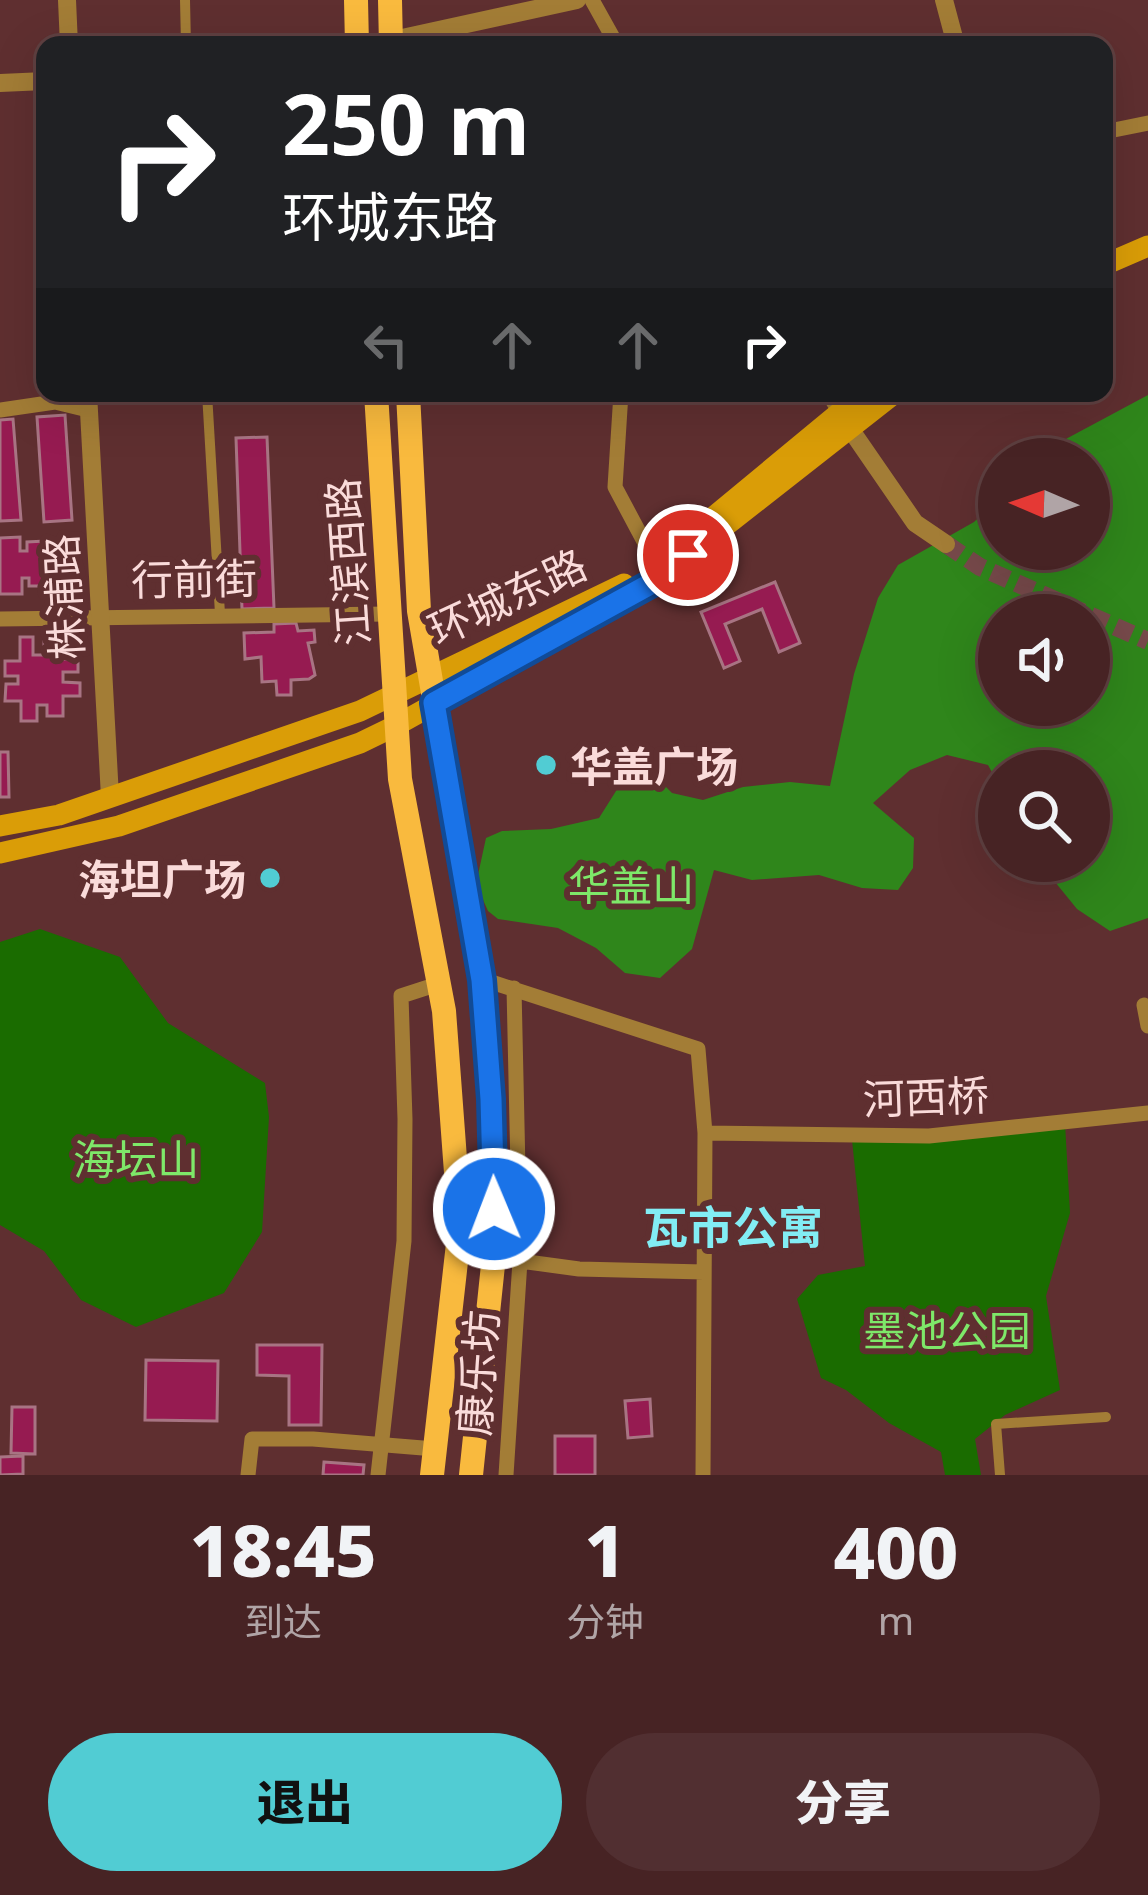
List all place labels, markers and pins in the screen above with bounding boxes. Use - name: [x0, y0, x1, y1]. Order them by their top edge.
- pin: [637, 504, 739, 606]
- place label: 华盖广场: [570, 737, 738, 794]
- marker: 华盖广场: [533, 752, 559, 778]
- place label: 海坦广场: [78, 850, 246, 907]
- marker: 海坦广场: [257, 865, 283, 891]

